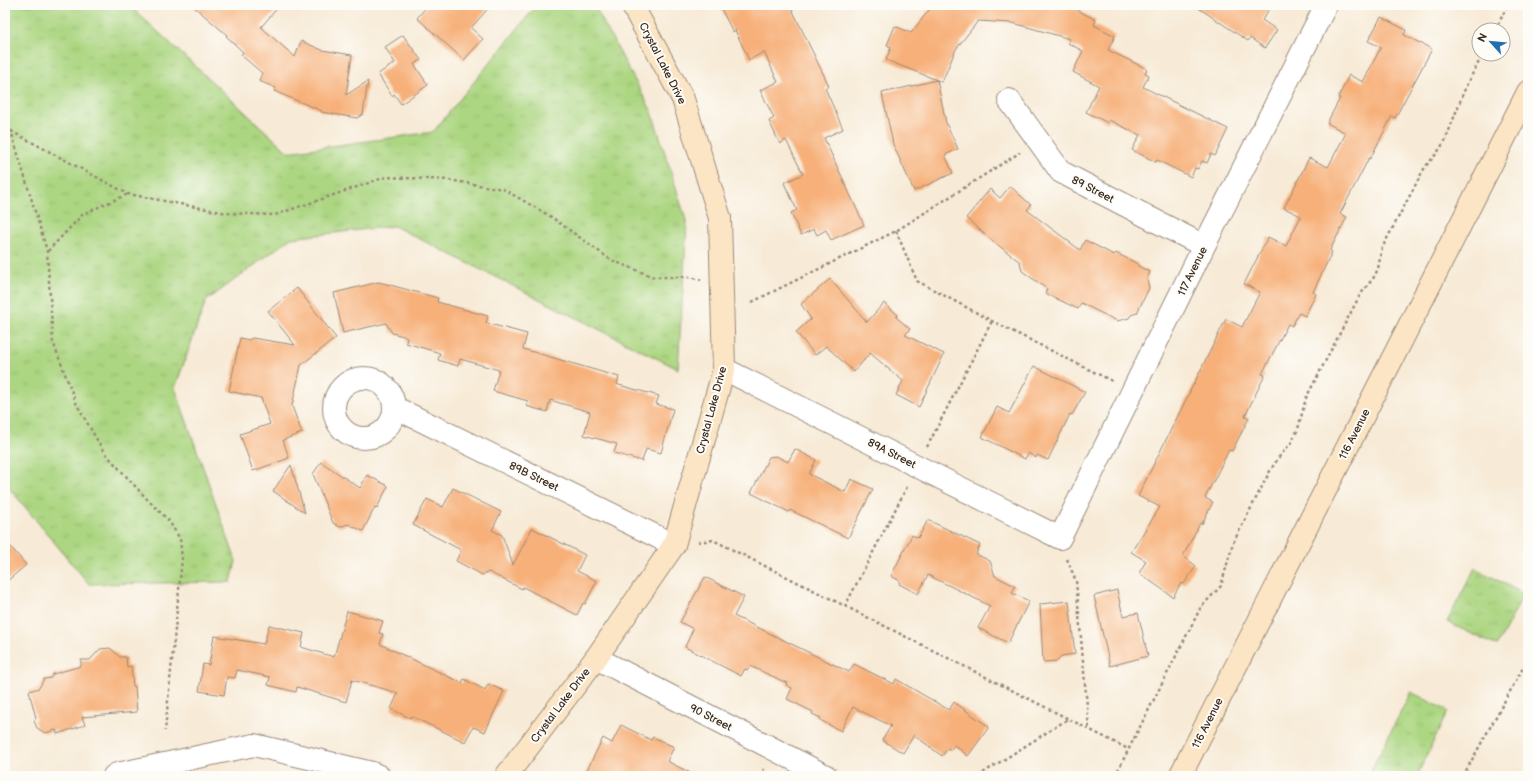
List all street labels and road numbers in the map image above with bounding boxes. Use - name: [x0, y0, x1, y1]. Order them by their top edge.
- street label: Crystal Lake Drive: [636, 20, 689, 107]
- street label: 89 Street: [1069, 173, 1117, 206]
- street label: 117 Avenue: [1175, 244, 1210, 298]
- street label: Crystal Lake Drive: [694, 364, 730, 455]
- street label: 116 Avenue: [1336, 406, 1373, 462]
- street label: 89A Street: [865, 436, 919, 471]
- street label: 89B Street: [507, 459, 561, 494]
- street label: Crystal Lake Drive: [528, 665, 593, 745]
- street label: 116 Avenue: [1189, 695, 1226, 751]
- street label: 90 Street: [687, 701, 735, 734]

